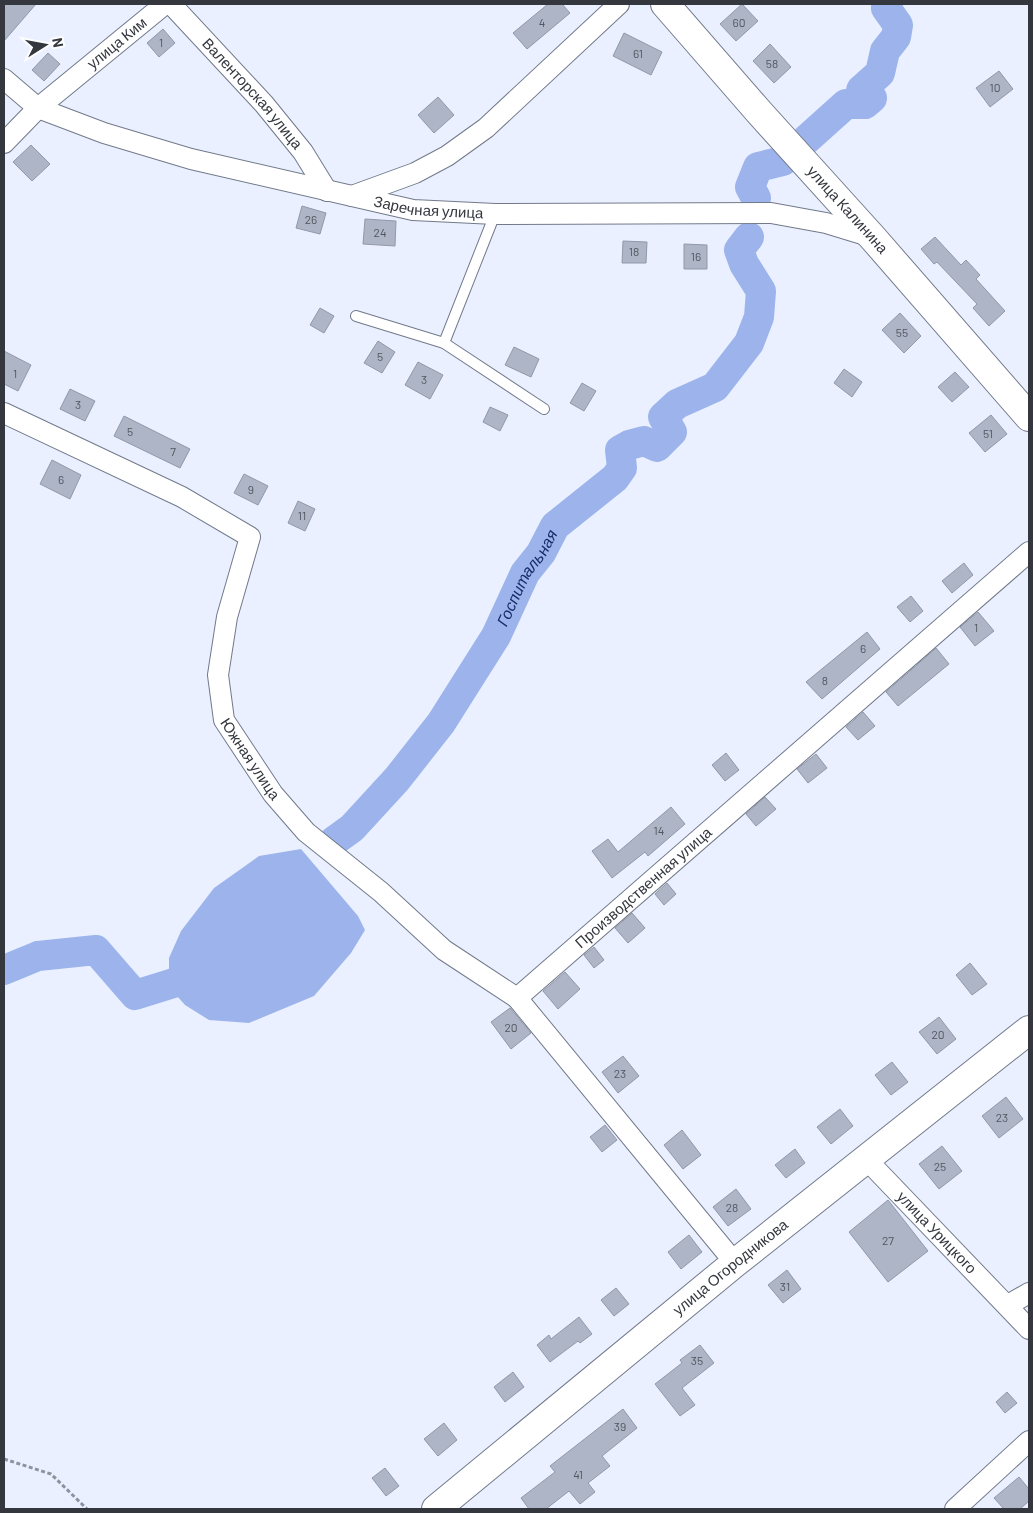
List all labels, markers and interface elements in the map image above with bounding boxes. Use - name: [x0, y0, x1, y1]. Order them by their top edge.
- street label: улица Ким: [83, 13, 150, 72]
- house number: 4: [539, 15, 545, 29]
- house number: 60: [733, 15, 745, 29]
- north arrow: [20, 20, 70, 70]
- street label: Валенторская улица: [199, 34, 307, 153]
- house number: 1: [159, 35, 163, 49]
- text: N: [49, 36, 67, 49]
- house number: 61: [633, 46, 643, 60]
- house number: 58: [766, 56, 778, 70]
- house number: 10: [990, 80, 1000, 94]
- street label: улица Калинина: [804, 162, 893, 257]
- street label: Заречная улица: [372, 191, 484, 221]
- house number: 26: [305, 212, 317, 226]
- house number: 24: [373, 225, 387, 239]
- house number: 18: [629, 244, 639, 258]
- house number: 16: [691, 249, 701, 263]
- house number: 55: [896, 325, 908, 339]
- house number: 5: [377, 349, 383, 363]
- house number: 1: [13, 366, 17, 380]
- house number: 3: [421, 372, 427, 386]
- house number: 3: [75, 397, 81, 411]
- house number: 5: [127, 424, 133, 438]
- house number: 51: [983, 426, 993, 440]
- house number: 7: [170, 444, 176, 458]
- house number: 6: [58, 472, 64, 486]
- house number: 9: [248, 482, 254, 496]
- house number: 11: [298, 508, 306, 522]
- water label: Госпитальная: [492, 526, 561, 629]
- house number: 1: [974, 620, 978, 634]
- house number: 6: [860, 641, 866, 655]
- house number: 8: [822, 673, 828, 687]
- street label: Южная улица: [217, 714, 284, 804]
- street label: Производственная улица: [571, 822, 715, 951]
- house number: 14: [654, 823, 664, 837]
- house number: 20: [504, 1020, 518, 1034]
- house number: 20: [931, 1027, 945, 1041]
- house number: 23: [614, 1066, 626, 1080]
- house number: 23: [996, 1110, 1008, 1124]
- house number: 25: [934, 1159, 946, 1173]
- street label: улица Урицкого: [894, 1187, 981, 1277]
- house number: 28: [726, 1200, 738, 1214]
- street label: улица Огородникова: [669, 1214, 791, 1318]
- house number: 27: [882, 1233, 894, 1247]
- house number: 31: [780, 1279, 790, 1293]
- house number: 35: [691, 1353, 703, 1367]
- house number: 39: [614, 1419, 626, 1433]
- house number: 41: [573, 1467, 583, 1481]

